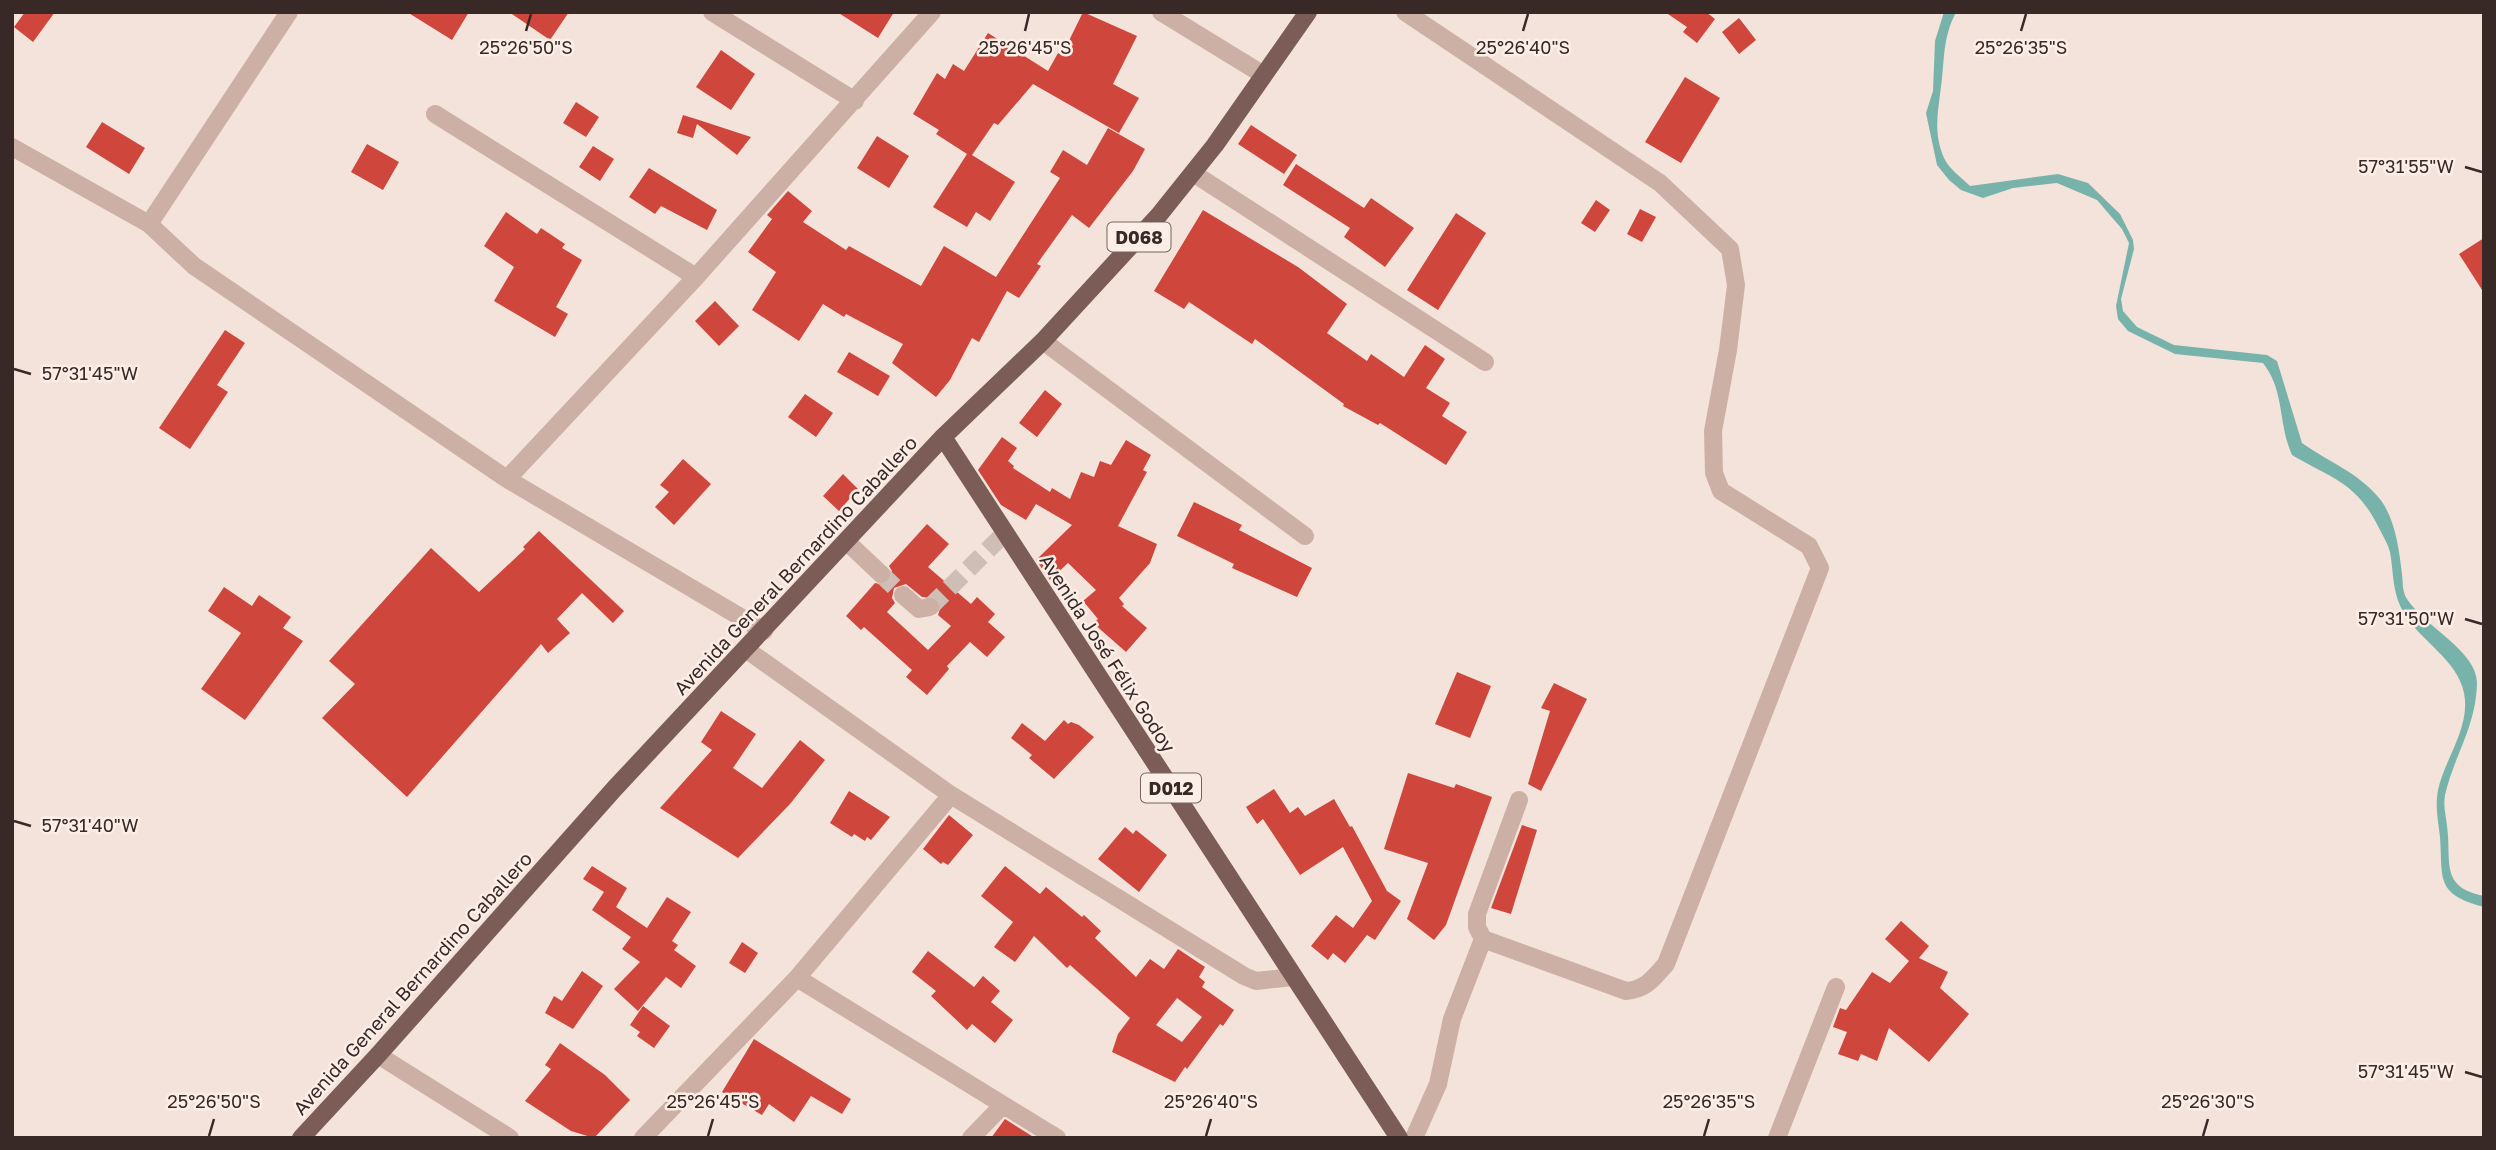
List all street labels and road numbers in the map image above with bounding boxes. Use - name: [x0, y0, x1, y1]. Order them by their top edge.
- road number: D068: [1108, 222, 1170, 251]
- street label: Avenida General Bernardino Caballero: [669, 431, 921, 699]
- street label: Avenida José Félix Godoy: [1035, 550, 1181, 757]
- road number: D012: [1141, 774, 1201, 802]
- street label: Avenida General Bernardino Caballero: [288, 847, 536, 1119]

